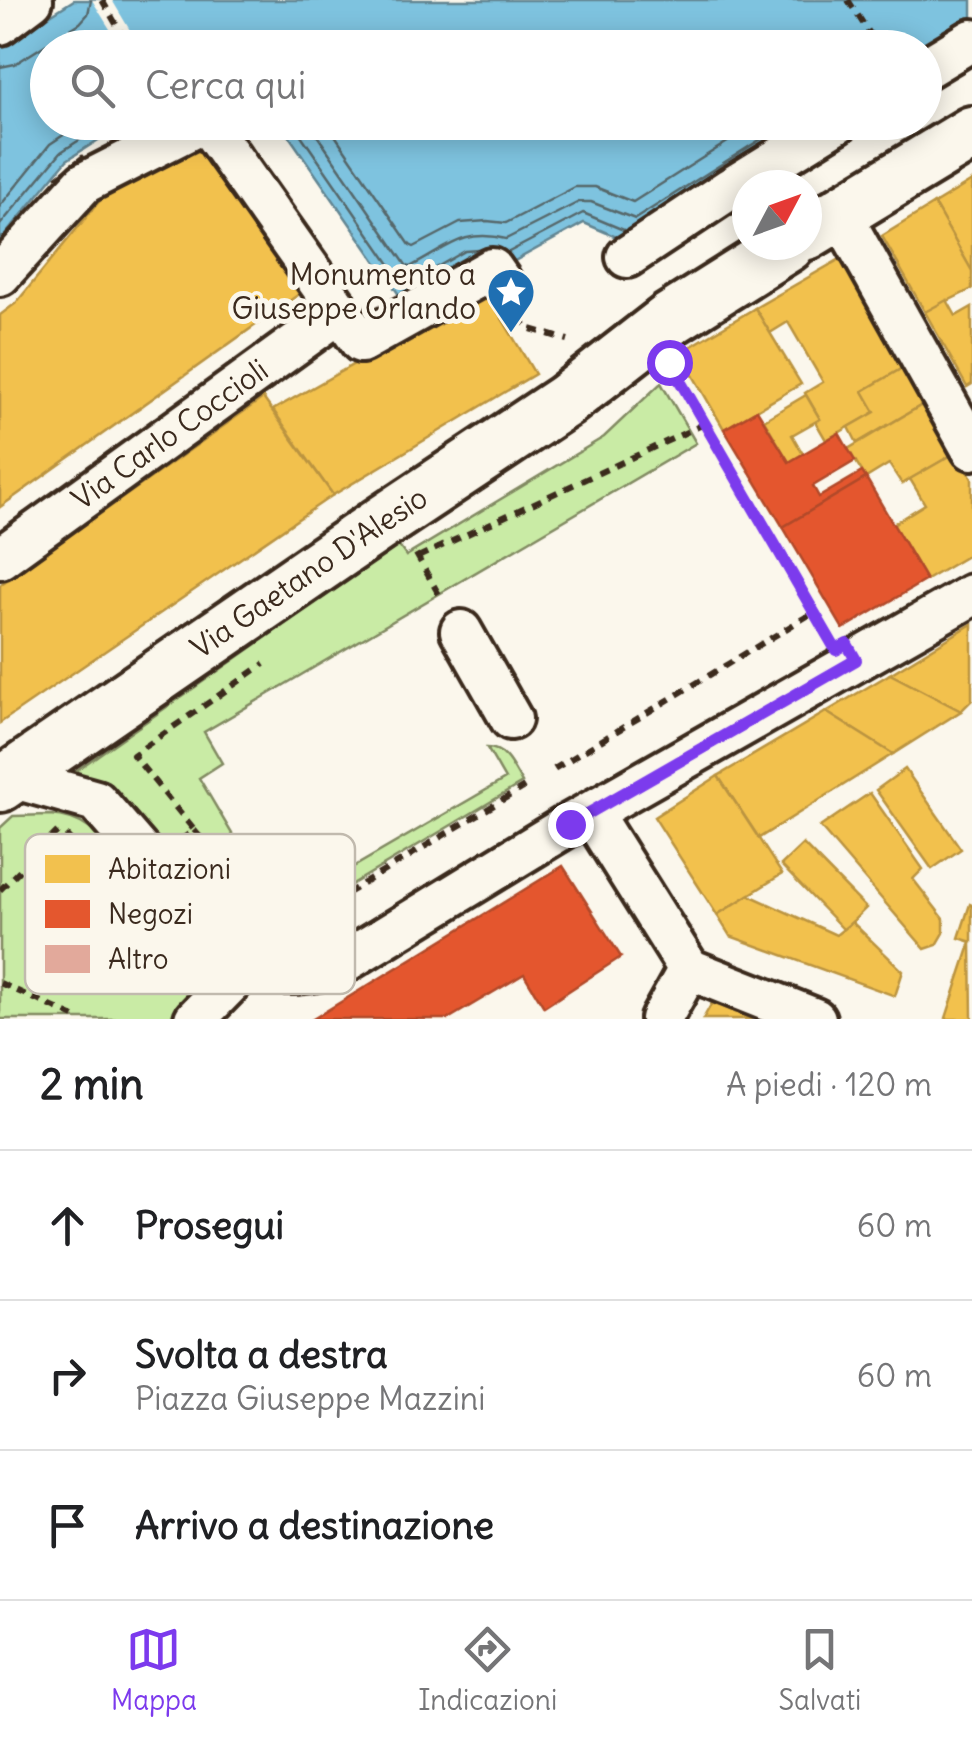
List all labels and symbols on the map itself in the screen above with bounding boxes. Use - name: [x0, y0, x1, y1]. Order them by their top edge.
- north arrow: [732, 170, 822, 260]
- place label: Monumento a Giuseppe Orlando: [232, 255, 476, 327]
- place icon: Monumento a Giuseppe Orlando: [485, 266, 537, 334]
- route start: [647, 340, 693, 386]
- street label: Via Carlo Coccioli: [64, 350, 275, 518]
- street label: Via Gaetano D'Alesio: [183, 478, 434, 666]
- route end: [548, 802, 594, 848]
- legend: [25, 834, 355, 994]
- text: Abitazioni: [108, 851, 231, 887]
- text: Negozi: [108, 896, 193, 932]
- text: Altro: [108, 941, 169, 977]

